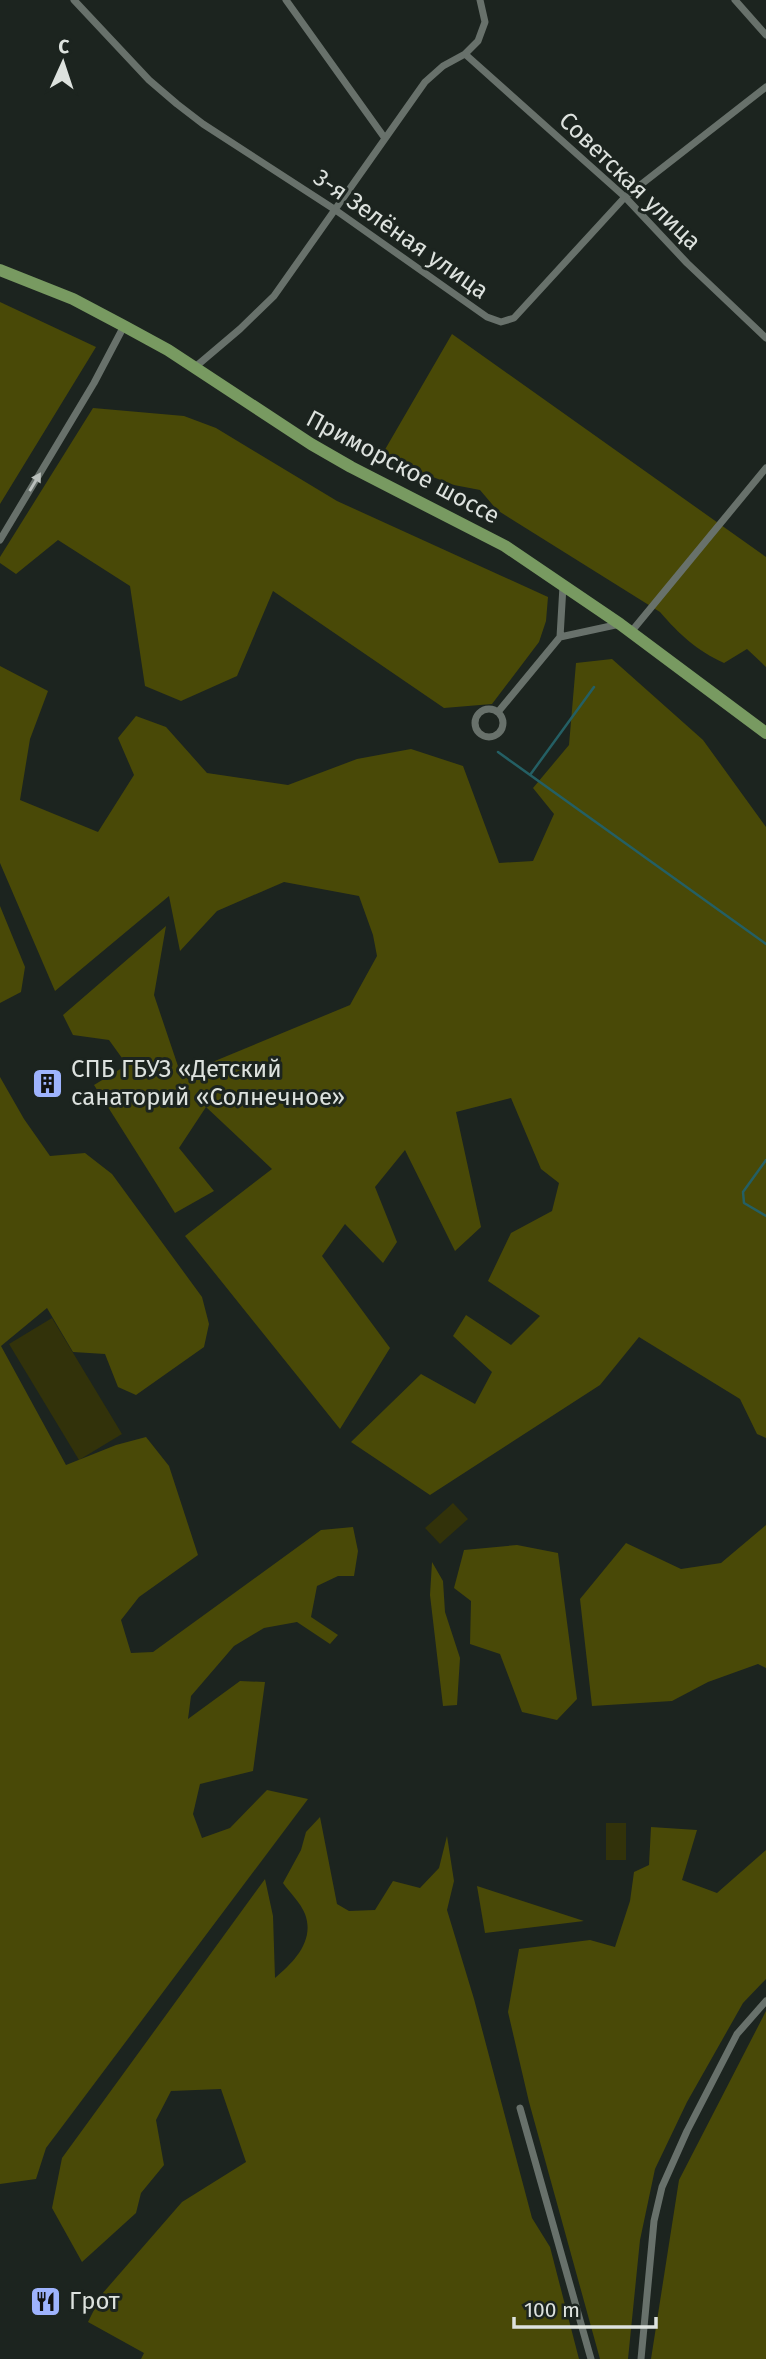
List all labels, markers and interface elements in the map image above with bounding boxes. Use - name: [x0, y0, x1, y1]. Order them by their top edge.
- north arrow: [28, 28, 98, 98]
- text: С: [58, 35, 70, 58]
- street label: Советская улица: [553, 106, 707, 256]
- street label: 3-я Зелёная улица: [308, 163, 494, 305]
- street label: Приморское шоссе: [302, 404, 504, 530]
- one-way arrow: [29, 472, 42, 491]
- place label: СПБ ГБУЗ «Детский санаторий «Солнечное»: [71, 1055, 345, 1111]
- building icon: СПБ ГБУЗ «Детский санаторий «Солнечное»: [31, 1066, 65, 1100]
- restaurant icon: Грот: [29, 2284, 63, 2318]
- scale bar: [514, 2286, 656, 2330]
- place label: Грот: [69, 2287, 120, 2315]
- text: 100 m: [524, 2297, 580, 2323]

